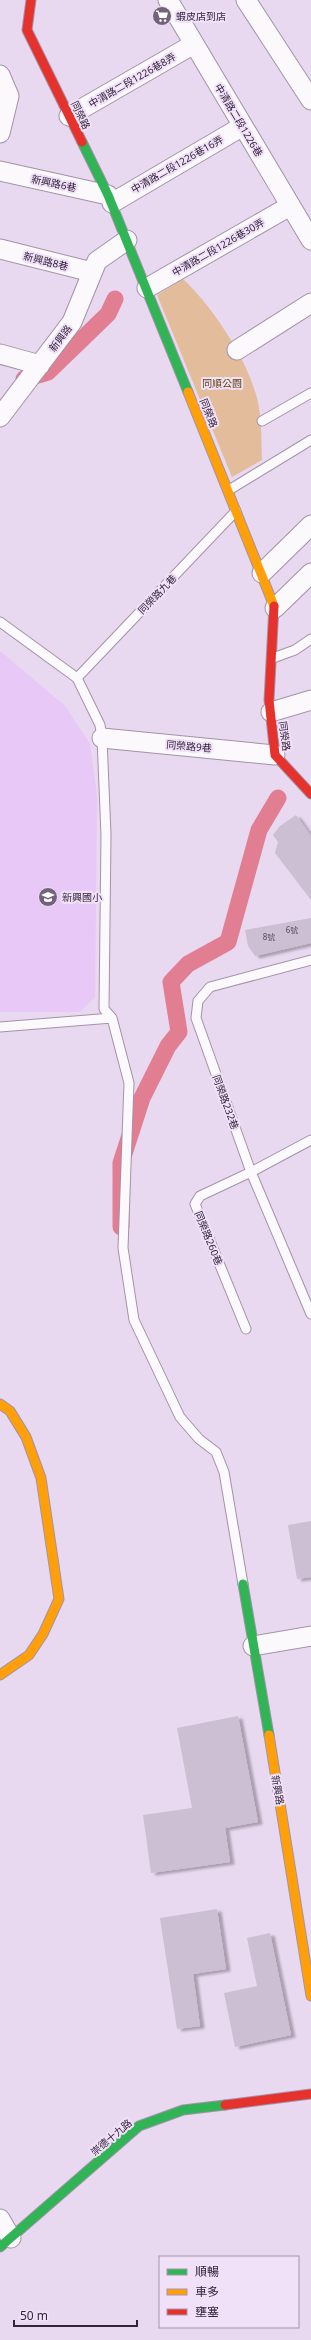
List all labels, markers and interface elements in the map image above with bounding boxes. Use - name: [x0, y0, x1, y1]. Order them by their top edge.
- supermarket icon: 蝦皮店到店: [151, 5, 173, 27]
- place label: 蝦皮店到店: [176, 9, 226, 23]
- street label: 中清路二段1226巷8弄: [86, 49, 178, 111]
- street label: 中清路二段1226巷: [212, 81, 266, 159]
- street label: 同榮路: [68, 98, 94, 132]
- street label: 中清路二段1226巷16弄: [128, 132, 226, 196]
- street label: 新興路6巷: [30, 171, 78, 195]
- street label: 中清路二段1226巷30弄: [169, 215, 267, 279]
- street label: 新興路8巷: [22, 249, 70, 273]
- street label: 新興路: [45, 322, 75, 354]
- park label: 同順公園: [202, 376, 242, 390]
- street label: 同榮路: [197, 396, 221, 430]
- street label: 同榮路九巷: [135, 571, 179, 617]
- street label: 同榮路: [276, 720, 294, 752]
- street label: 同榮路9巷: [166, 737, 212, 755]
- school or university icon: 新興國小: [37, 886, 59, 908]
- place label: 新興國小: [62, 890, 102, 904]
- house number: 6號: [286, 924, 298, 935]
- house number: 8號: [263, 931, 275, 942]
- street label: 同榮路232巷: [210, 1073, 242, 1131]
- street label: 同榮路260巷: [192, 1209, 226, 1267]
- street label: 新興路: [269, 1774, 287, 1806]
- street label: 崇德十九路: [87, 2116, 135, 2158]
- legend: [159, 2256, 299, 2328]
- text: 順暢: [195, 2263, 219, 2280]
- text: 車多: [195, 2283, 219, 2300]
- scale bar: [14, 2302, 137, 2328]
- text: 壅塞: [195, 2303, 219, 2320]
- text: 50 m: [20, 2307, 48, 2324]

